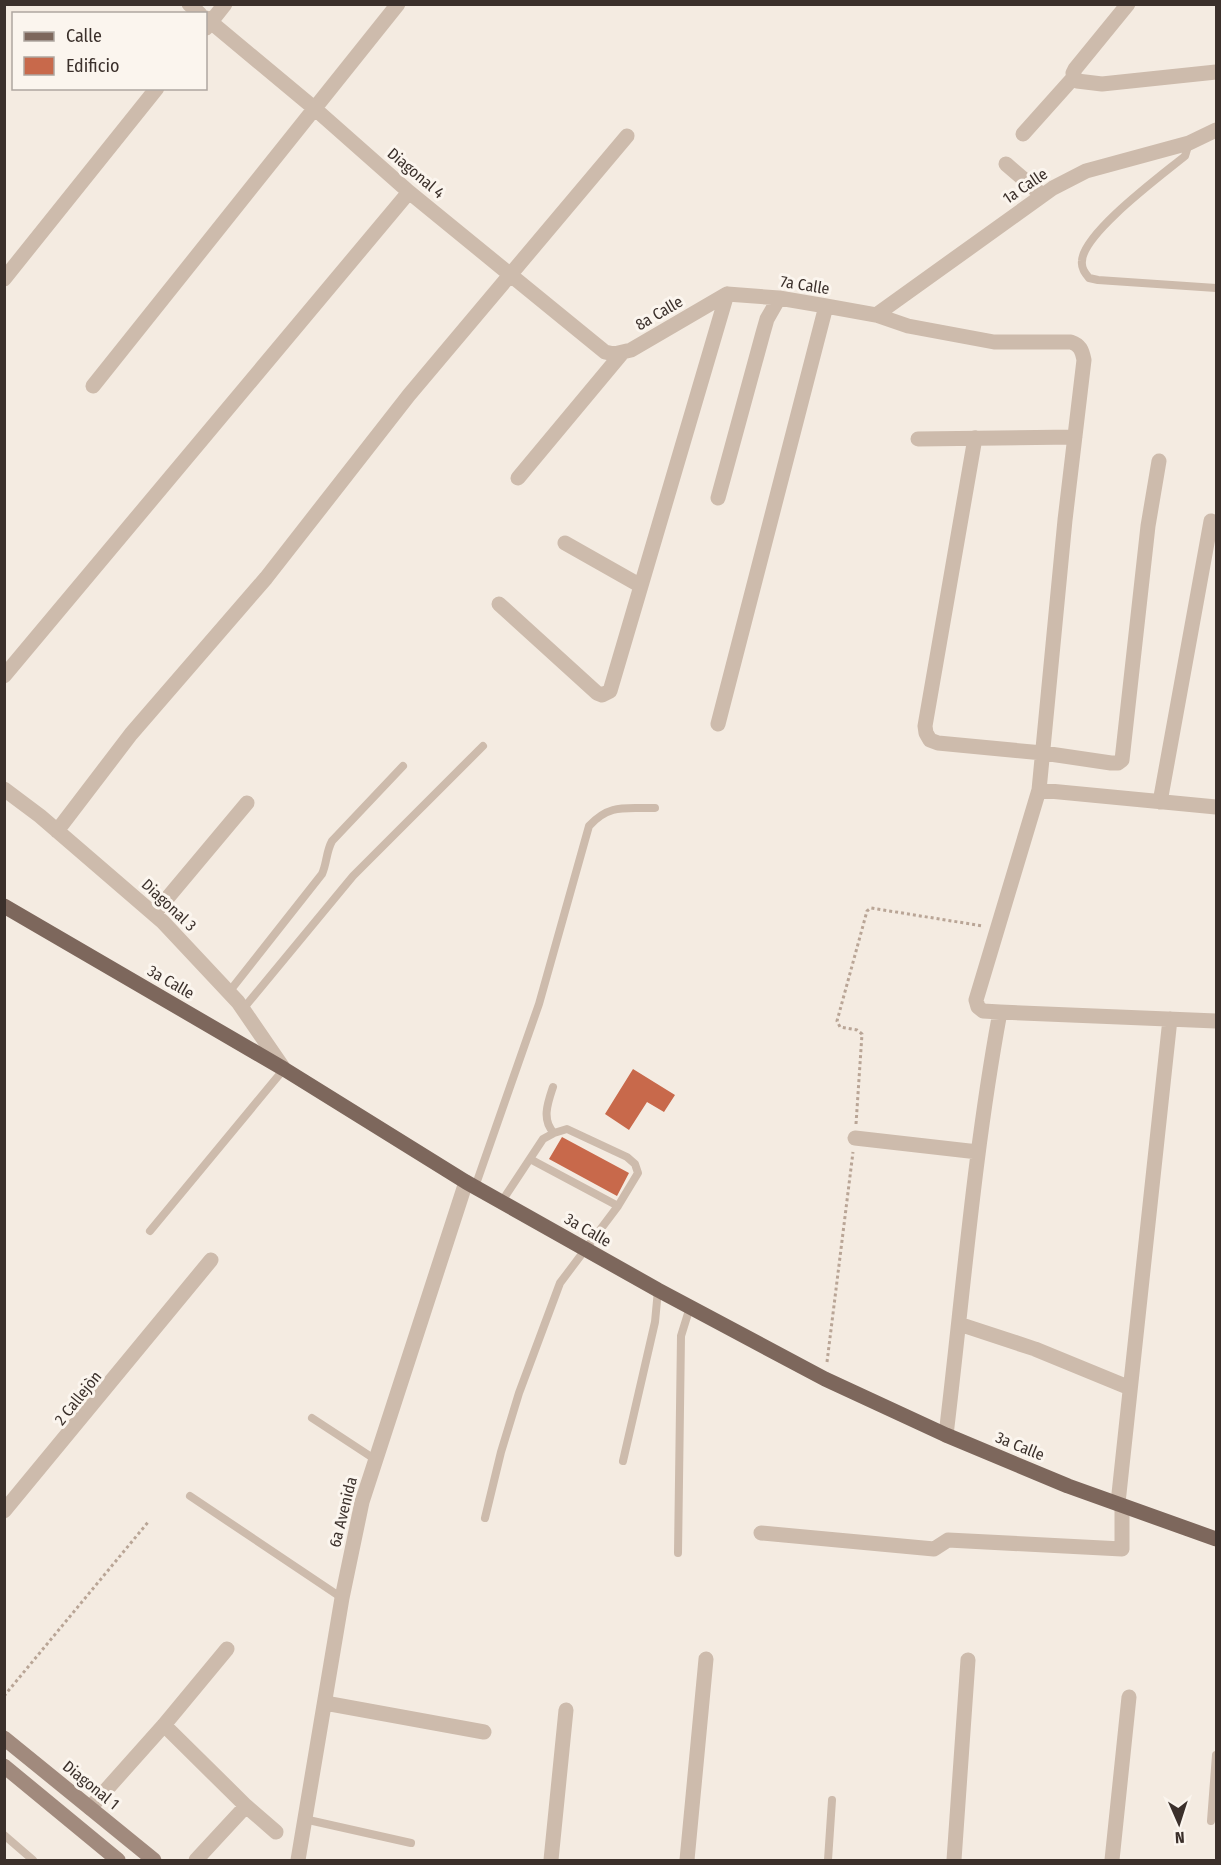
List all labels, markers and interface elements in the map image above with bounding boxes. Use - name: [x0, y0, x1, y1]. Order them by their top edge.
- legend: [12, 12, 207, 90]
- text: Calle: [66, 25, 102, 47]
- text: Edificio: [66, 55, 119, 77]
- street label: Diagonal 4: [384, 144, 449, 202]
- street label: 1a Calle: [999, 164, 1051, 208]
- street label: 7a Calle: [779, 272, 831, 298]
- street label: 8a Calle: [632, 292, 686, 334]
- street label: Diagonal 3: [138, 875, 200, 935]
- street label: 3a Calle: [144, 961, 198, 1003]
- street label: 3a Calle: [561, 1209, 615, 1251]
- street label: 2 Callejòn: [51, 1367, 105, 1429]
- street label: 3a Calle: [993, 1428, 1047, 1464]
- street label: 6a Avenida: [325, 1475, 361, 1549]
- street label: Diagonal 1: [59, 1757, 123, 1813]
- north arrow: [1149, 1793, 1209, 1853]
- text: N: [1174, 1828, 1185, 1847]

